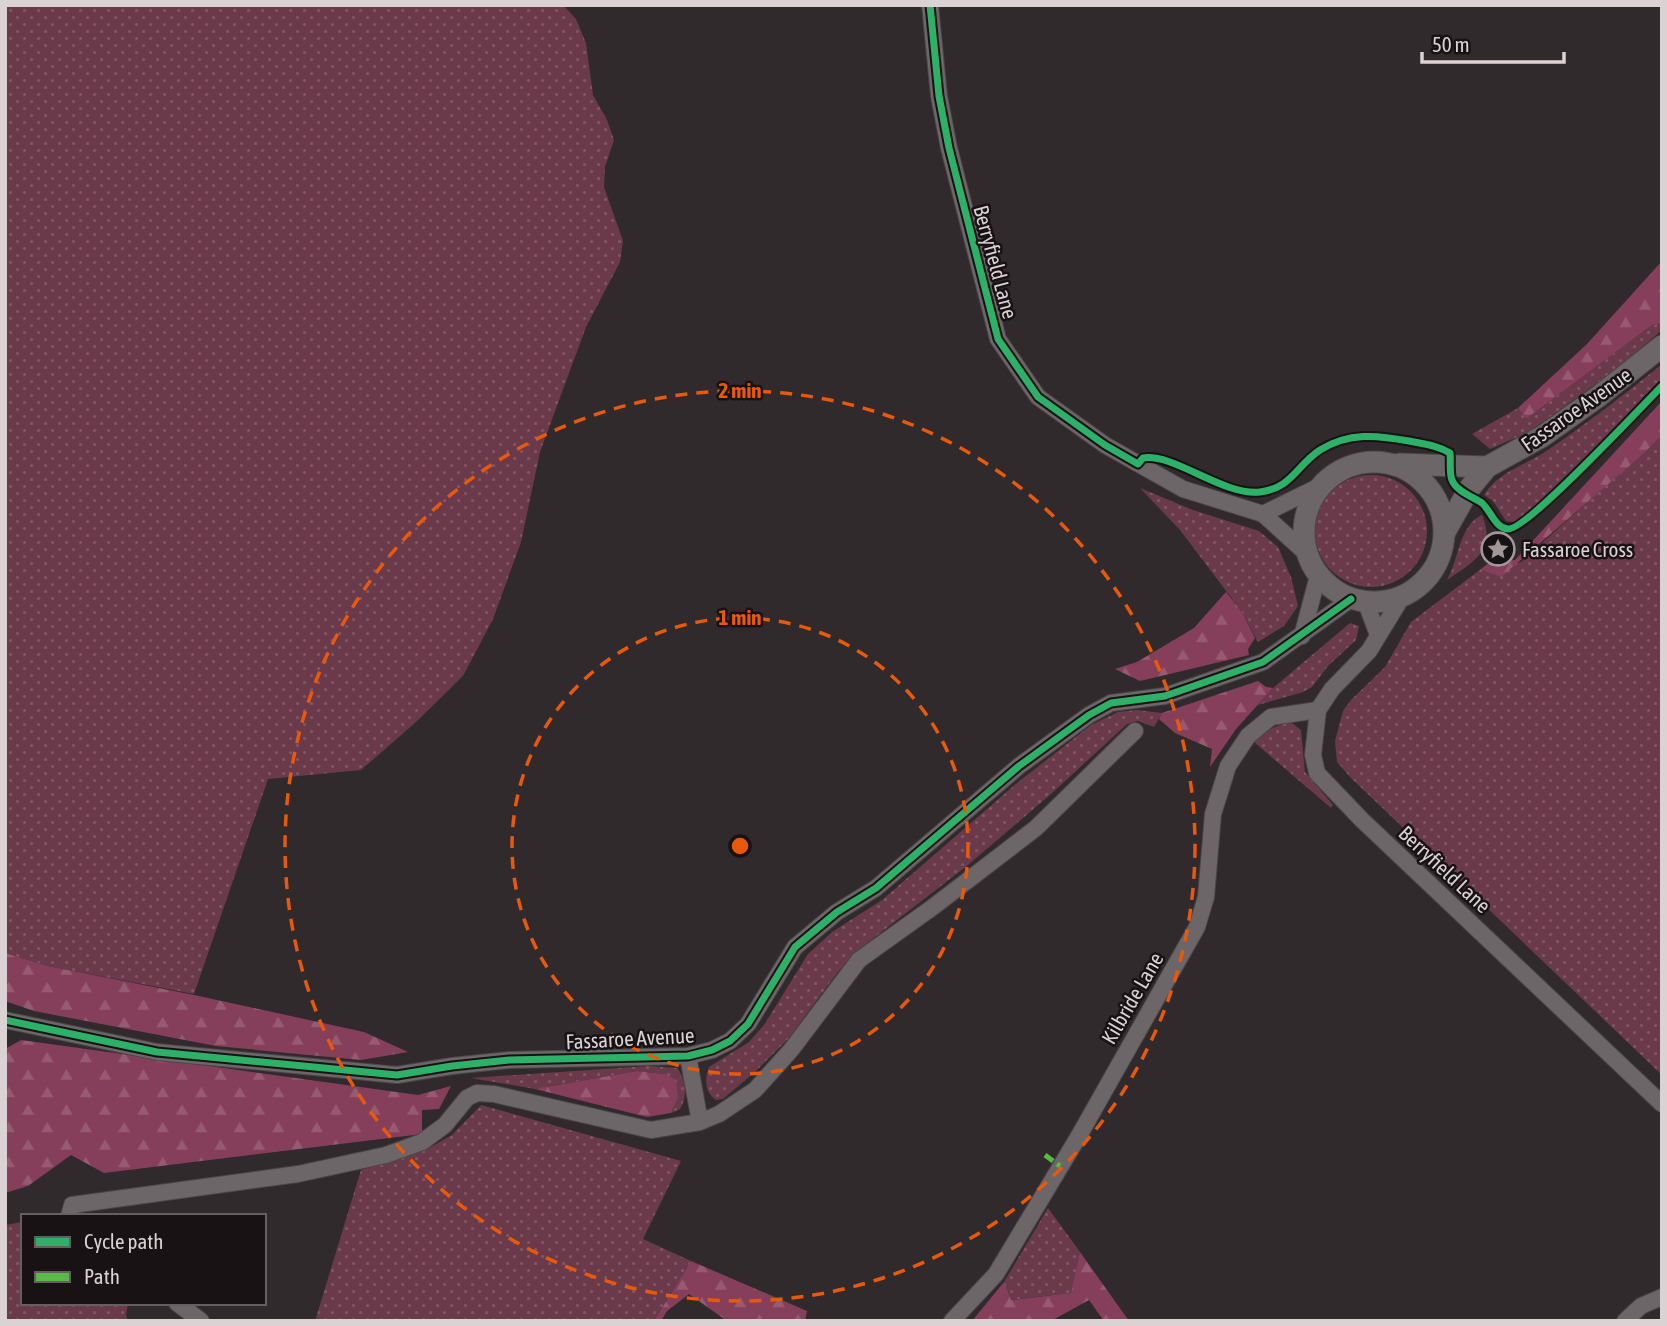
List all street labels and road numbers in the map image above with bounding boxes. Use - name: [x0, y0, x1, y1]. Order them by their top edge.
- street label: Berryfield Lane: [969, 203, 1023, 321]
- street label: Fassaroe Avenue: [1516, 362, 1636, 456]
- street label: Berryfield Lane: [1394, 820, 1496, 918]
- street label: Kilbride Lane: [1096, 948, 1168, 1048]
- street label: Fassaroe Avenue: [565, 1023, 695, 1053]

